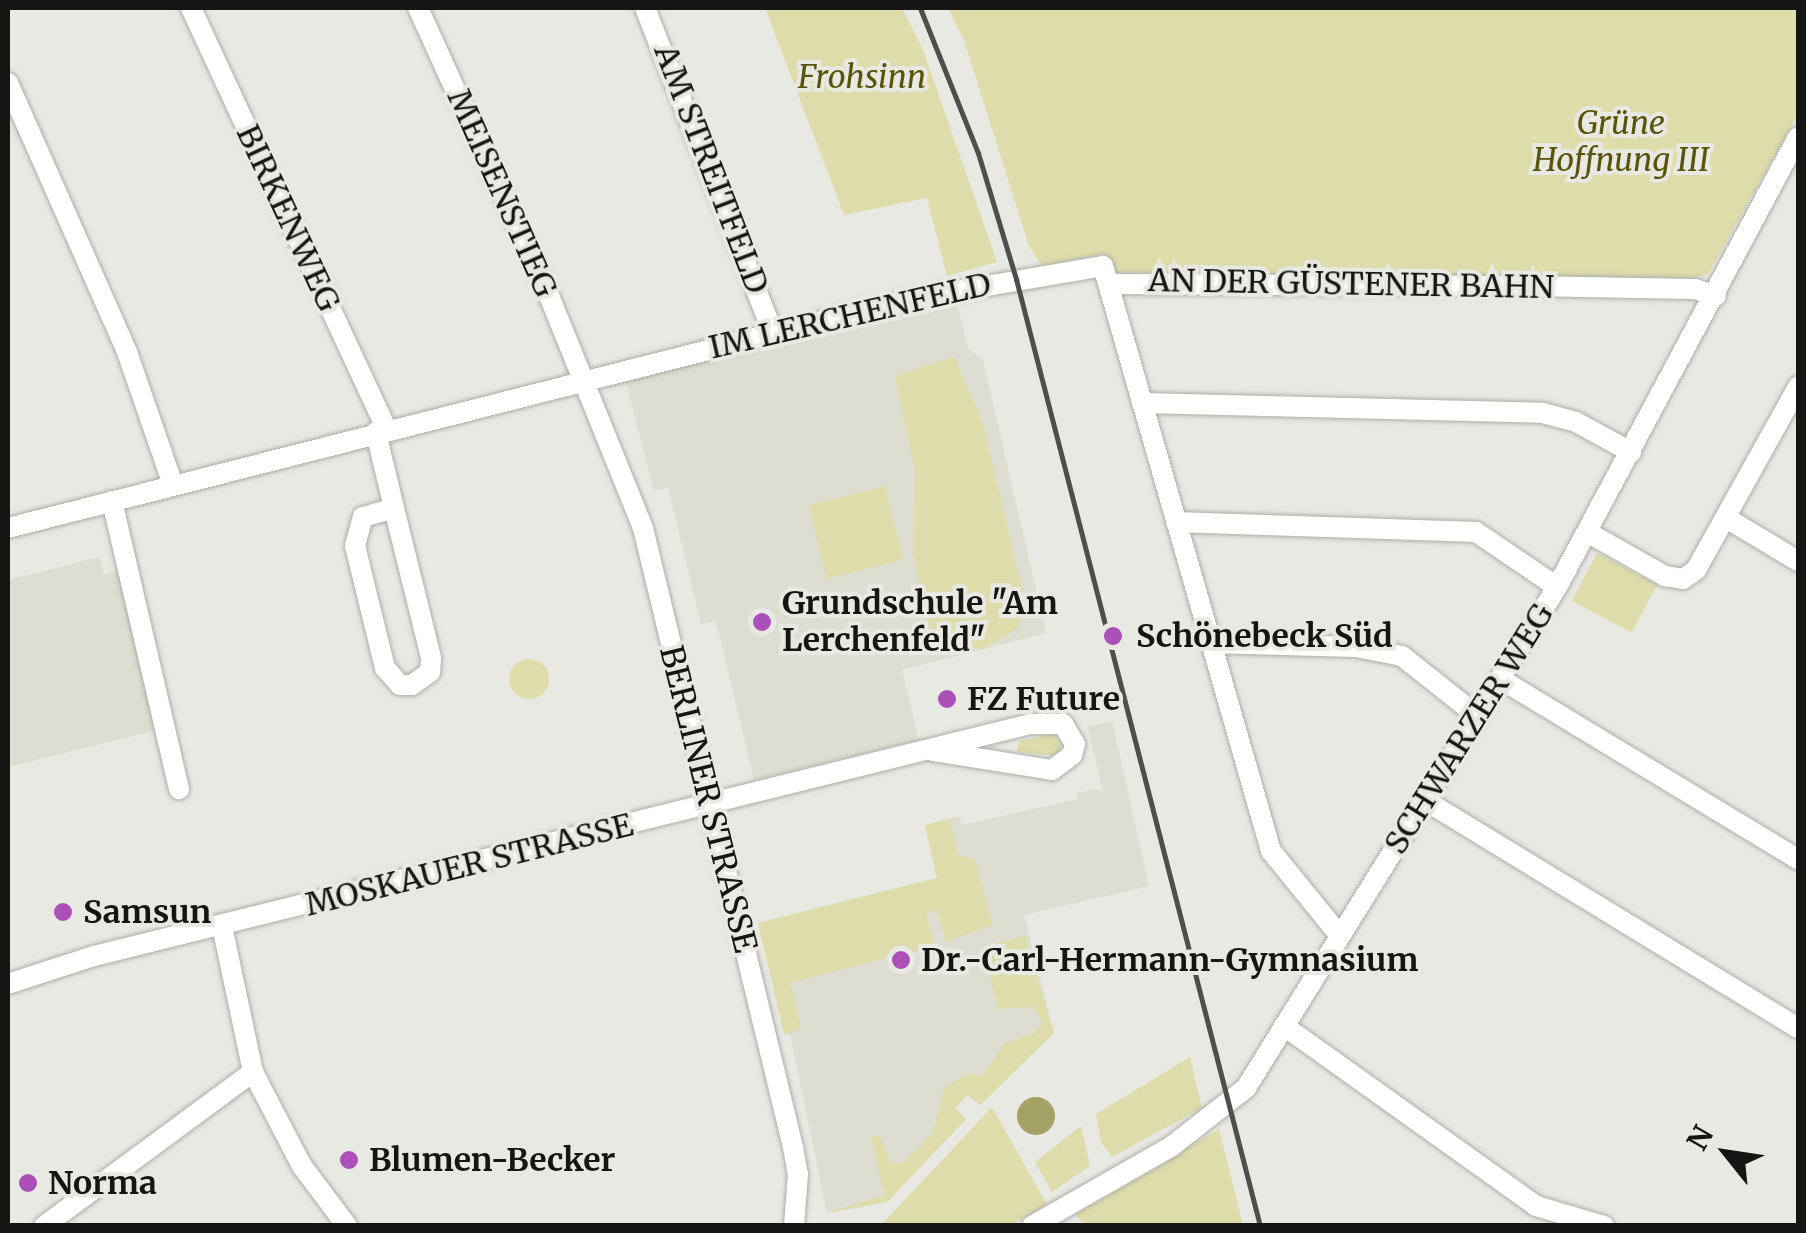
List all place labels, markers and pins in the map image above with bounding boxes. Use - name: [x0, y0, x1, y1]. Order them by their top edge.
- place label: Grundschule "Am Lerchenfeld": [782, 585, 1058, 660]
- marker: Grundschule "Am Lerchenfeld": [751, 611, 773, 633]
- place label: Schönebeck Süd: [1136, 617, 1393, 655]
- marker: Schönebeck Süd: [1100, 623, 1126, 649]
- place label: FZ Future: [967, 680, 1120, 718]
- marker: FZ Future: [936, 688, 958, 710]
- place label: Samsun: [83, 893, 211, 931]
- marker: Samsun: [52, 901, 74, 923]
- place label: Dr.-Carl-Hermann-Gymnasium: [921, 941, 1418, 979]
- marker: Dr.-Carl-Hermann-Gymnasium: [890, 949, 912, 971]
- place label: Blumen-Becker: [369, 1141, 615, 1179]
- marker: Blumen-Becker: [338, 1149, 360, 1171]
- place label: Norma: [48, 1164, 157, 1202]
- marker: Norma: [17, 1172, 39, 1194]

